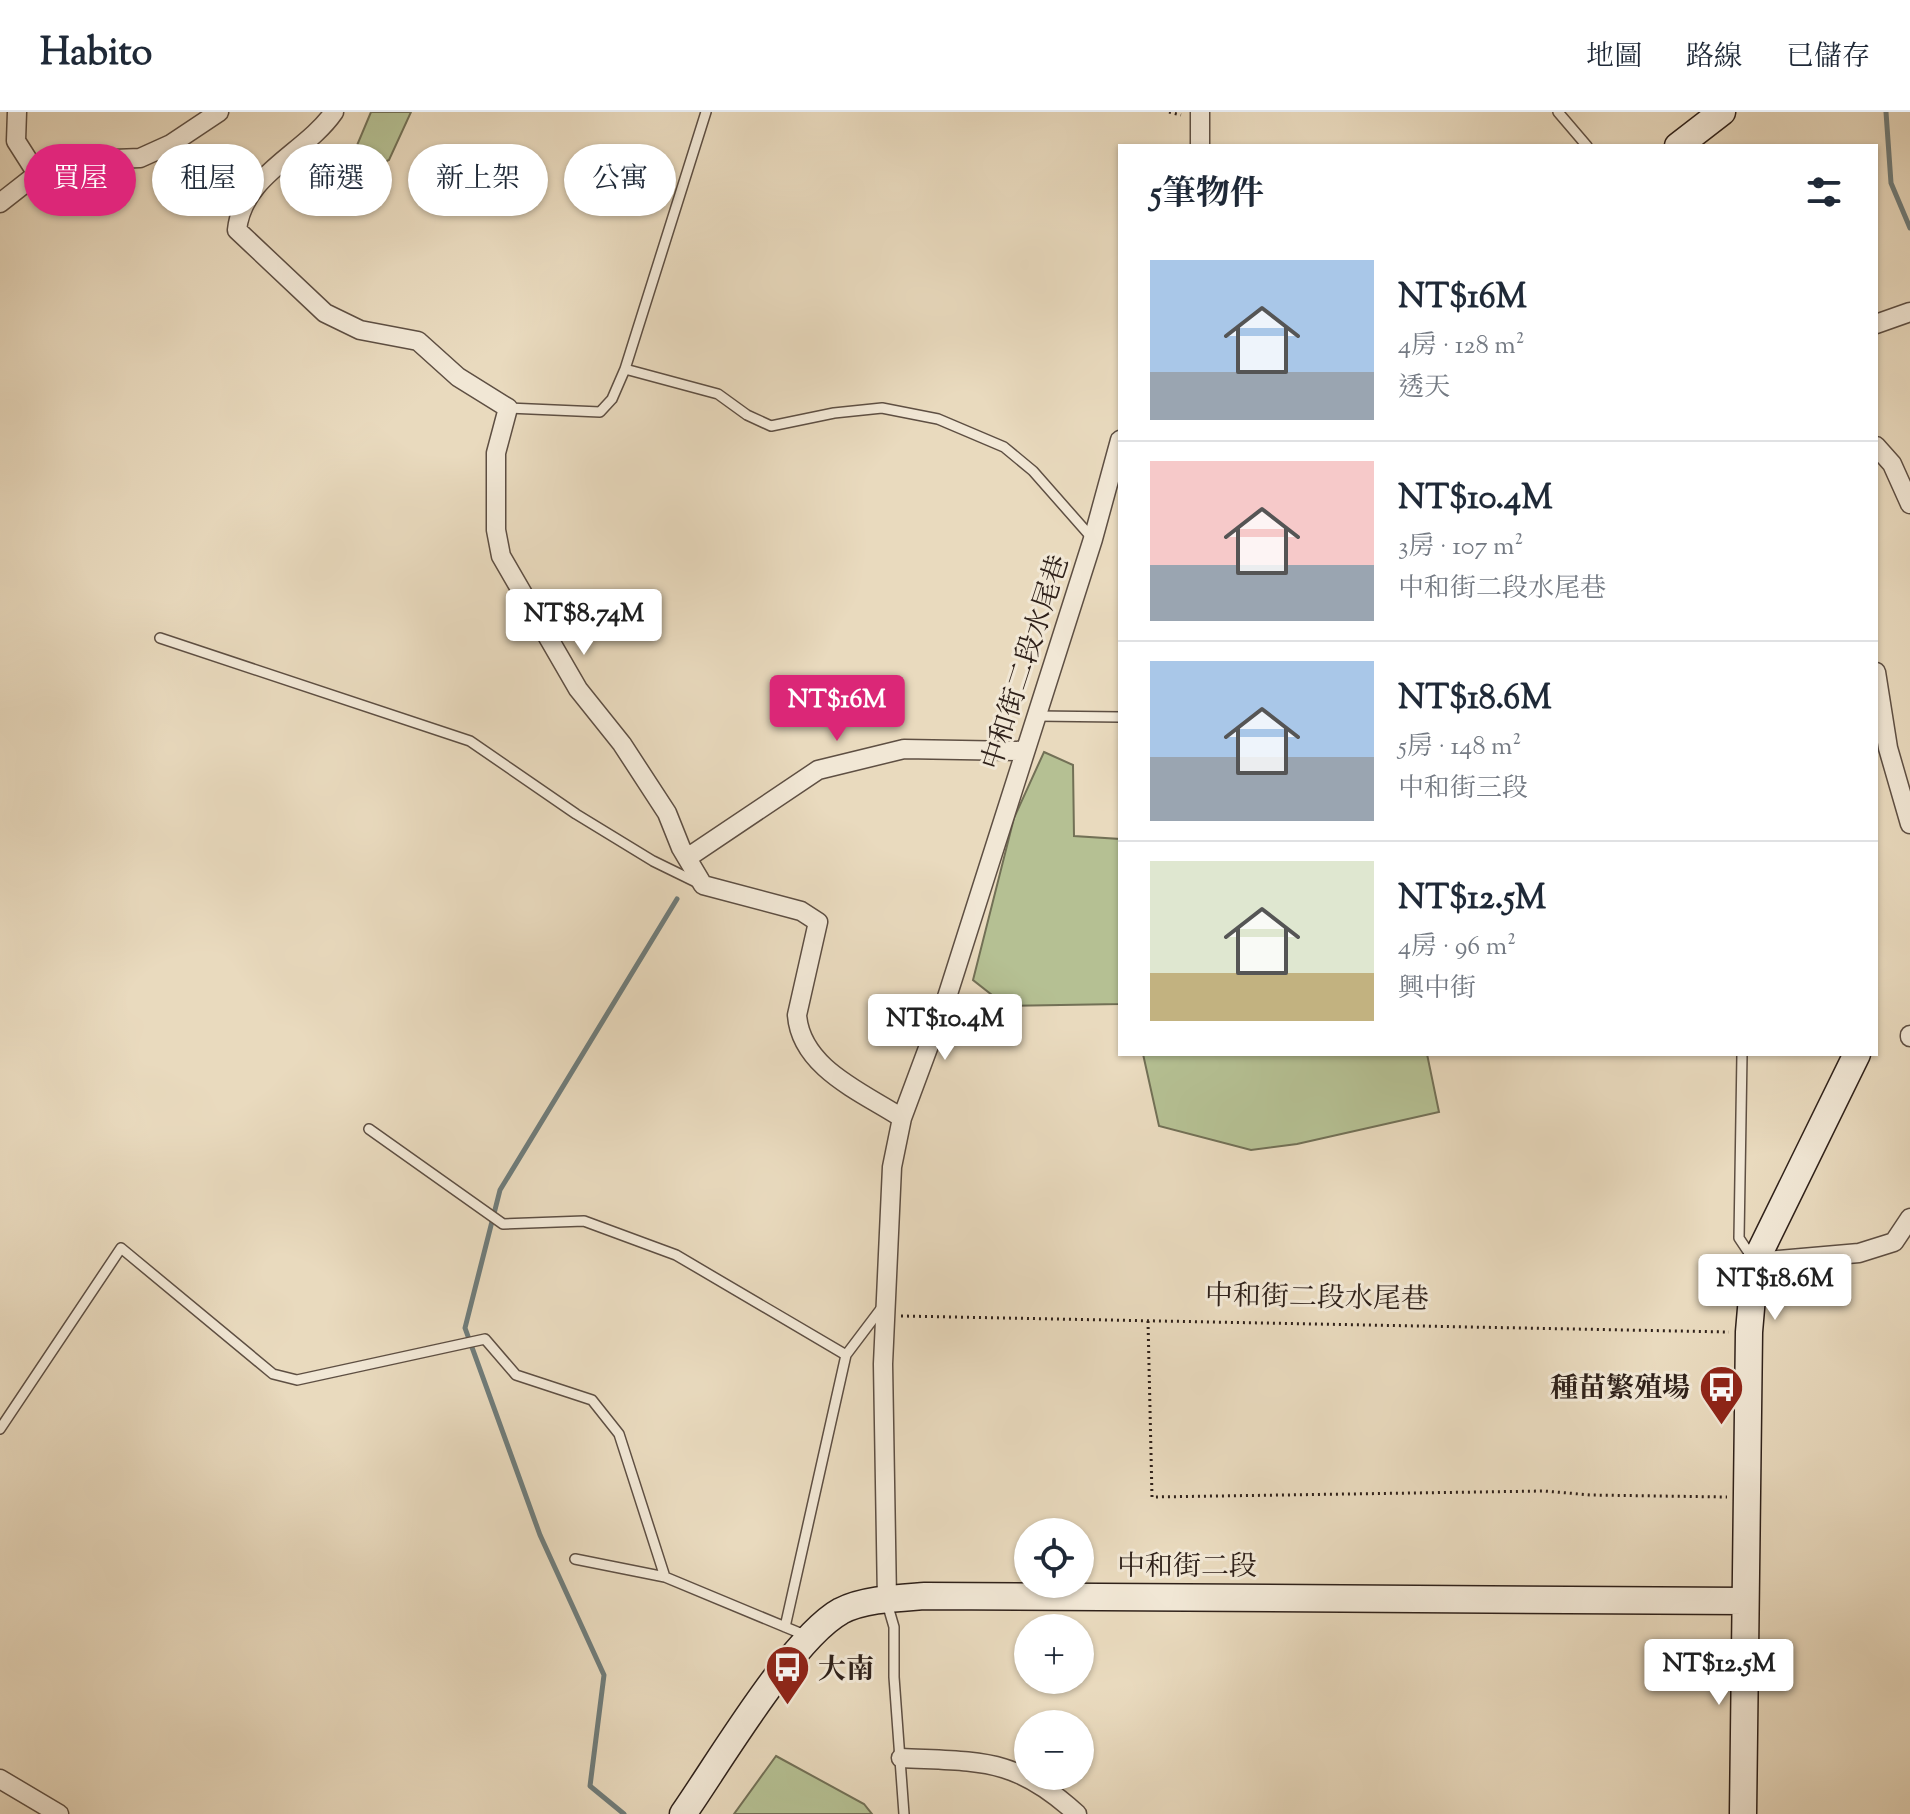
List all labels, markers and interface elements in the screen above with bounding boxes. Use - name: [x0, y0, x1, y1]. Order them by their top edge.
- text: Habito: [40, 28, 152, 82]
- text: 地圖: [1586, 38, 1642, 78]
- text: 路線: [1686, 38, 1742, 78]
- text: 已儲存: [1786, 38, 1870, 78]
- chip: 買屋: [24, 144, 136, 216]
- chip: 租屋: [152, 144, 264, 216]
- chip: 篩選: [280, 144, 392, 216]
- chip: 新上架: [408, 144, 548, 216]
- chip: 公寓: [564, 144, 676, 216]
- icon: filters: [1802, 170, 1846, 214]
- text: 5筆物件: [1150, 171, 1264, 220]
- text: NT$16M: [1398, 274, 1527, 323]
- icon: home: [1214, 292, 1310, 388]
- text: 4房 · 128 m²: [1398, 328, 1525, 365]
- text: 透天: [1398, 370, 1450, 407]
- text: NT$10.4M: [1398, 475, 1552, 524]
- icon: home: [1214, 493, 1310, 589]
- text: 3房 · 107 m²: [1398, 529, 1523, 566]
- street label: 中和街二段水尾巷: [973, 550, 1080, 776]
- text: 中和街二段水尾巷: [1398, 571, 1606, 608]
- pin: NT$8.74M: [501, 589, 667, 657]
- text: NT$8.74M: [524, 596, 644, 633]
- pin: NT$16M: [772, 675, 902, 743]
- text: NT$18.6M: [1398, 675, 1551, 724]
- text: NT$16M: [788, 682, 886, 719]
- icon: home: [1214, 693, 1310, 789]
- text: 5房 · 148 m²: [1398, 729, 1521, 766]
- text: 中和街三段: [1398, 771, 1528, 808]
- text: NT$12.5M: [1398, 875, 1546, 924]
- icon: home: [1214, 893, 1310, 989]
- text: 4房 · 96 m²: [1398, 929, 1516, 966]
- text: 興中街: [1398, 971, 1476, 1008]
- pin: NT$10.4M: [862, 994, 1028, 1062]
- text: NT$10.4M: [886, 1001, 1004, 1038]
- pin: NT$18.6M: [1692, 1254, 1858, 1322]
- text: NT$18.6M: [1716, 1261, 1834, 1298]
- street label: 中和街二段水尾巷: [1205, 1277, 1429, 1321]
- bus stop icon: 種苗繁殖場: [1697, 1363, 1745, 1426]
- place label: 種苗繁殖場: [1550, 1370, 1690, 1410]
- map controls: [1014, 1518, 1094, 1790]
- button: locate: [1014, 1518, 1094, 1598]
- street label: 中和街二段: [1117, 1548, 1257, 1588]
- button: +: [1014, 1614, 1094, 1694]
- pin: NT$12.5M: [1636, 1639, 1802, 1707]
- bus stop icon: 大南: [763, 1644, 811, 1707]
- text: NT$12.5M: [1662, 1646, 1776, 1683]
- place label: 大南: [818, 1651, 874, 1691]
- button: −: [1014, 1710, 1094, 1790]

